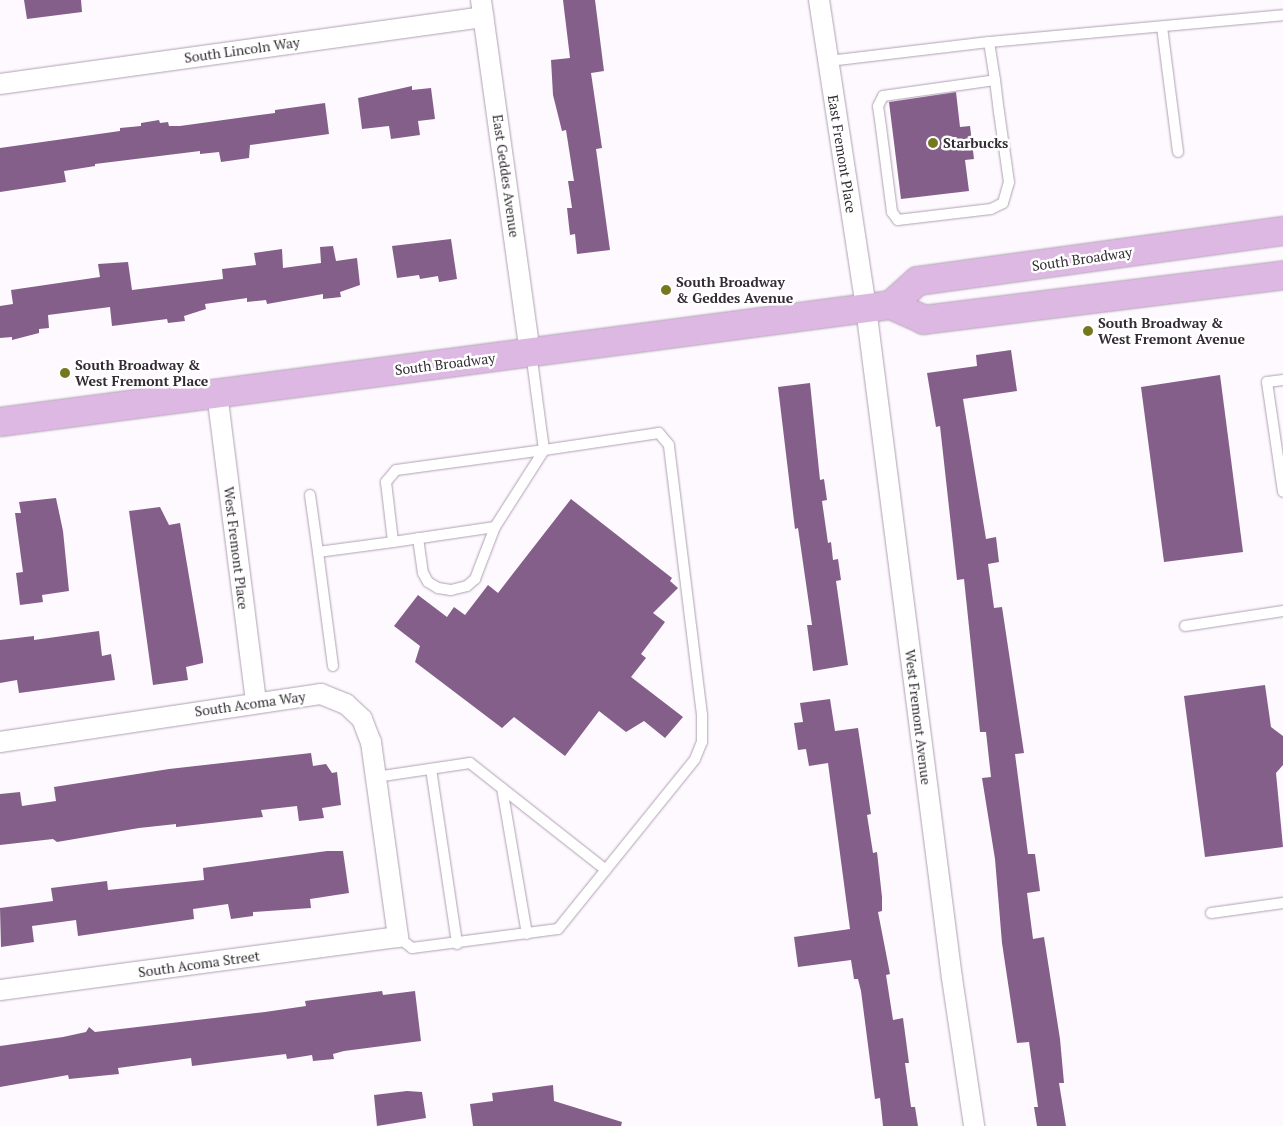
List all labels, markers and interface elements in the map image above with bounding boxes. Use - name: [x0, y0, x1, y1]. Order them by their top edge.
- street label: South Lincoln Way: [183, 34, 301, 66]
- street label: East Fremont Place: [824, 94, 860, 214]
- street label: East Geddes Avenue: [489, 113, 523, 239]
- place label: Starbucks: [943, 135, 1008, 151]
- marker: Starbucks: [927, 137, 939, 149]
- street label: South Broadway: [1031, 244, 1133, 274]
- place label: South Broadway & Geddes Avenue: [676, 274, 793, 306]
- marker: South Broadway & Geddes Avenue: [660, 284, 672, 296]
- place label: South Broadway & West Fremont Avenue: [1098, 315, 1245, 348]
- marker: South Broadway & West Fremont Avenue: [1082, 325, 1094, 337]
- street label: South Broadway: [394, 350, 496, 378]
- place label: South Broadway & West Fremont Place: [75, 357, 208, 390]
- marker: South Broadway & West Fremont Place: [59, 367, 71, 379]
- street label: West Fremont Place: [220, 486, 252, 610]
- street label: West Fremont Avenue: [901, 648, 935, 786]
- street label: South Acoma Way: [193, 688, 307, 720]
- street label: South Acoma Street: [137, 947, 261, 981]

